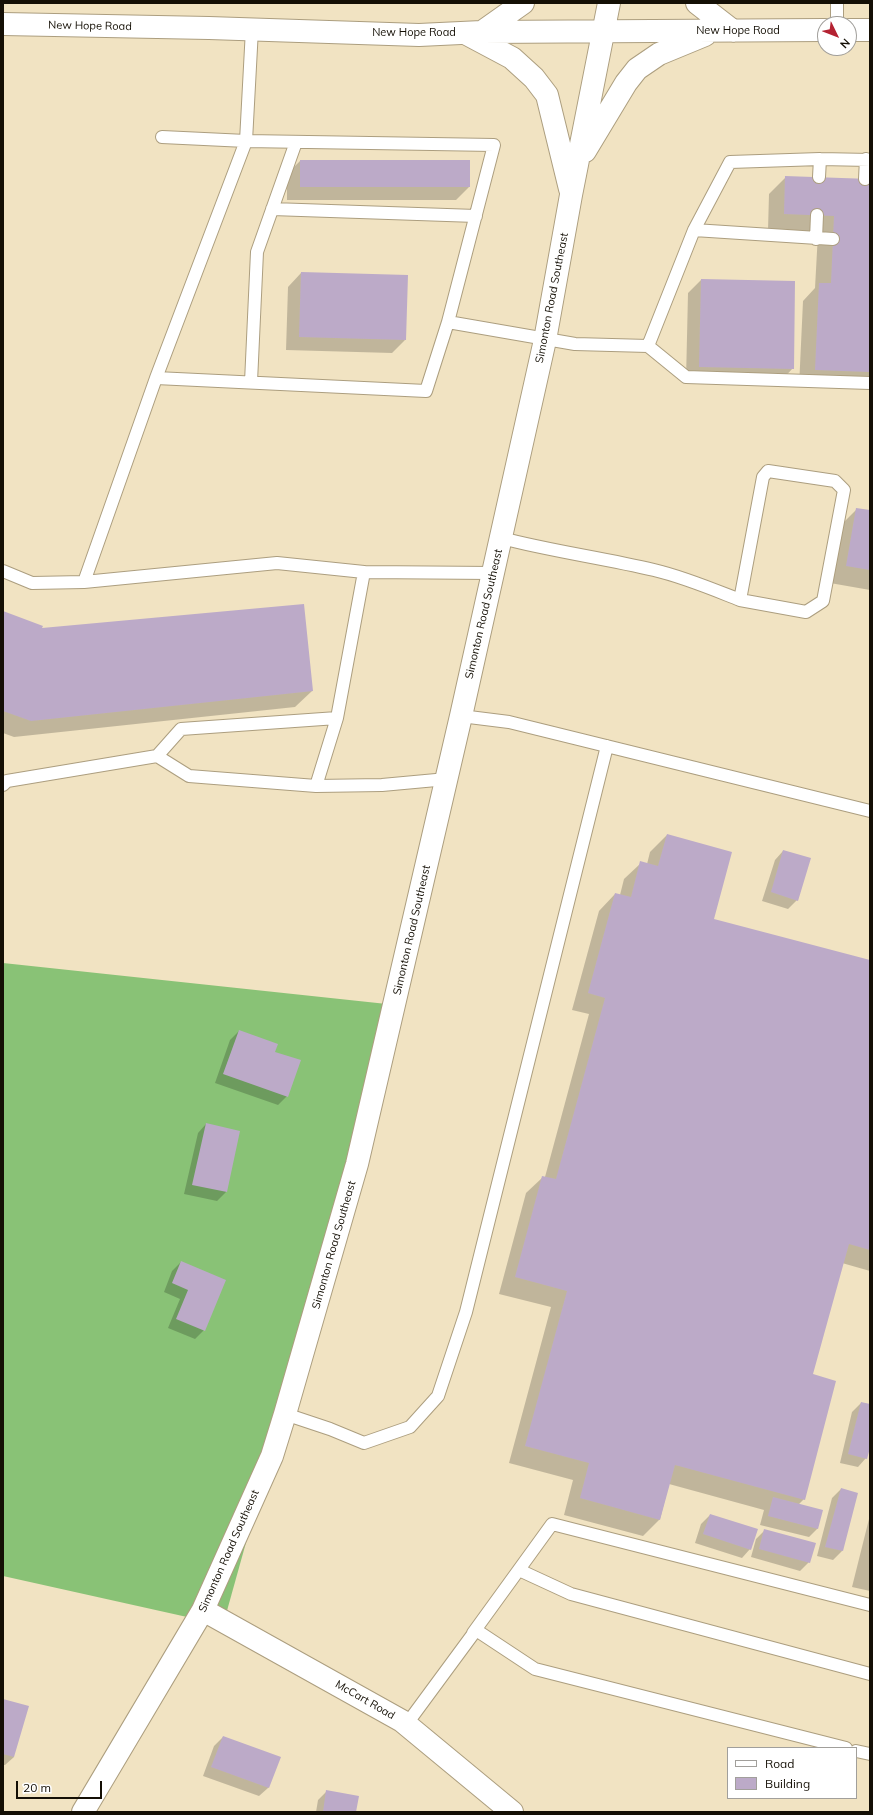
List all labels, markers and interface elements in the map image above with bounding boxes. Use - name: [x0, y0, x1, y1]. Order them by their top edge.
- north arrow: [817, 16, 857, 56]
- street label: New Hope Road: [48, 19, 132, 33]
- street label: New Hope Road: [696, 24, 780, 38]
- street label: New Hope Road: [372, 26, 456, 40]
- text: N: [837, 36, 853, 51]
- street label: Simonton Road Southeast: [533, 232, 571, 364]
- street label: Simonton Road Southeast: [463, 548, 505, 680]
- street label: Simonton Road Southeast: [391, 864, 433, 996]
- street label: Simonton Road Southeast: [309, 1179, 359, 1311]
- street label: Simonton Road Southeast: [196, 1488, 262, 1614]
- street label: McCart Road: [333, 1678, 397, 1722]
- legend: [727, 1747, 857, 1799]
- text: Road: [765, 1756, 794, 1771]
- scale bar: [18, 1773, 104, 1799]
- text: Building: [765, 1776, 810, 1791]
- text: 20 m: [23, 1780, 51, 1795]

